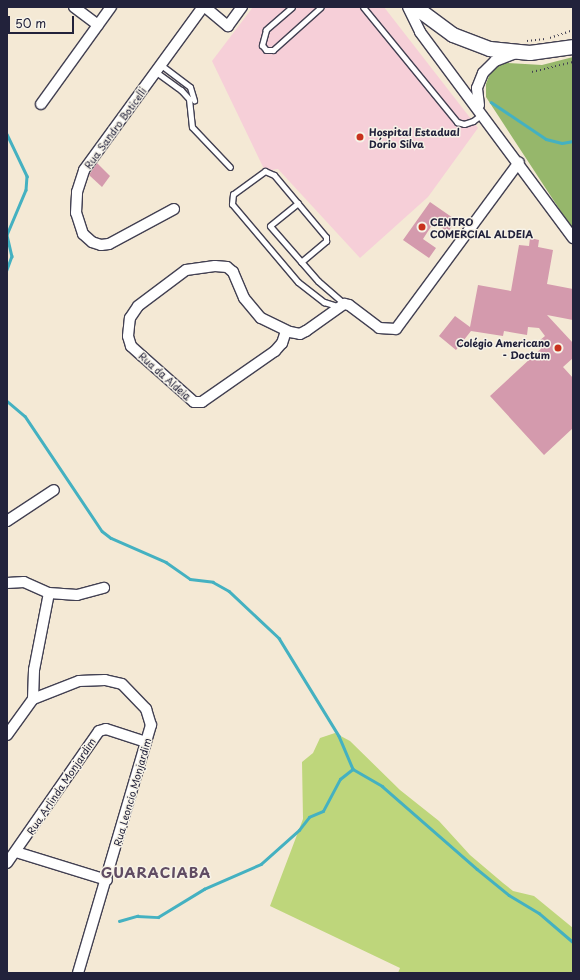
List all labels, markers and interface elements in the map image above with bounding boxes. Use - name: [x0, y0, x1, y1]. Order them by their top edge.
- scale bar: [10, 8, 76, 34]
- text: 50 m: [15, 14, 46, 32]
- street label: Rua Sandro Boticelli: [81, 85, 149, 171]
- place label: Hospital Estadual Dório Silva: [369, 125, 460, 148]
- marker: Hospital Estadual Dório Silva: [354, 131, 366, 143]
- place label: CENTRO COMERCIAL ALDEIA: [430, 215, 533, 238]
- marker: CENTRO COMERCIAL ALDEIA: [417, 222, 427, 232]
- place label: Colégio Americano - Doctum: [455, 336, 550, 360]
- marker: Colégio Americano - Doctum: [553, 343, 563, 353]
- street label: Rua da Aldeia: [136, 349, 194, 403]
- street label: Rua Arlinda Monjardim: [24, 736, 98, 836]
- street label: Rua Leoncio Monjardim: [111, 736, 153, 848]
- district label: GUARACIABA: [100, 865, 212, 881]

